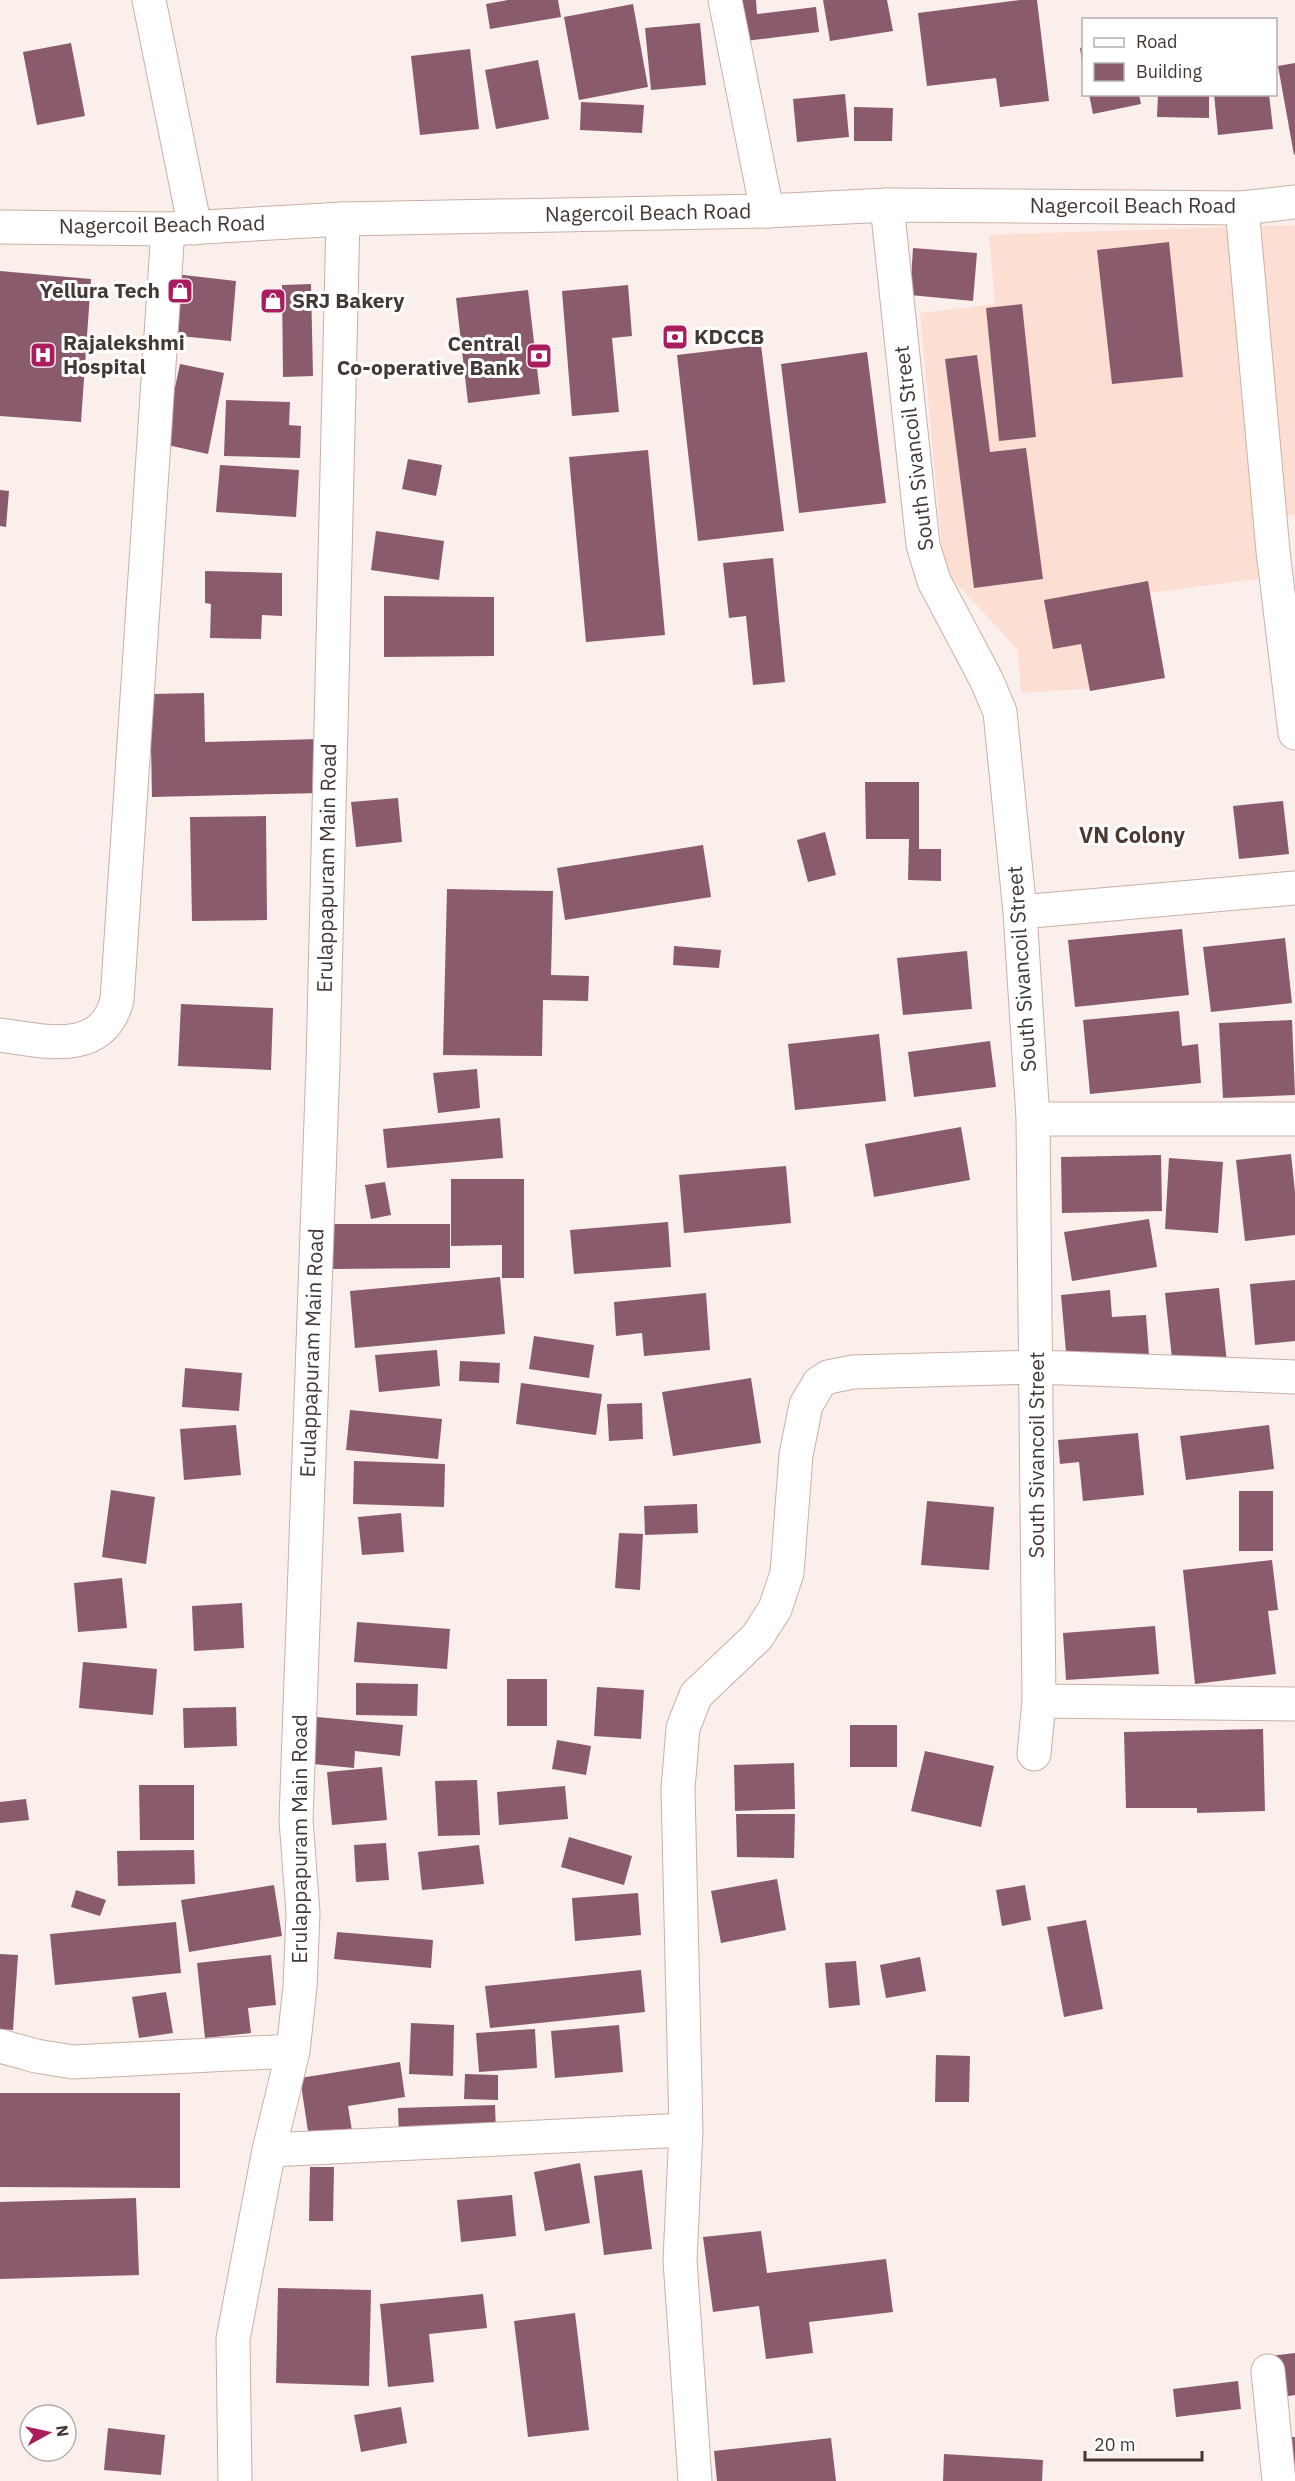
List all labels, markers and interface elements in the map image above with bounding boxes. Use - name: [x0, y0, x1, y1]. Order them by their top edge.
- legend: [1082, 18, 1277, 96]
- text: Road: [1136, 30, 1177, 53]
- text: Building: [1136, 60, 1203, 83]
- street label: Nagercoil Beach Road: [1030, 191, 1236, 219]
- street label: Nagercoil Beach Road: [545, 196, 751, 228]
- street label: Nagercoil Beach Road: [59, 208, 265, 240]
- place label: Yellura Tech: [40, 276, 160, 304]
- shop icon: Yellura Tech: [165, 276, 195, 306]
- shop icon: SRJ Bakery: [258, 286, 288, 316]
- place label: SRJ Bakery: [292, 286, 405, 314]
- bank icon: KDCCB: [660, 322, 690, 352]
- place label: KDCCB: [694, 322, 764, 350]
- place label: Rajalekshmi Hospital: [63, 328, 185, 380]
- place label: Central Co-operative Bank: [337, 329, 521, 381]
- hospital icon: Rajalekshmi Hospital: [28, 340, 58, 370]
- bank icon: Central Co-operative Bank: [524, 341, 554, 371]
- street label: South Sivancoil Street: [887, 344, 939, 552]
- street label: Erulappapuram Main Road: [310, 743, 342, 993]
- district label: VN Colony: [1079, 820, 1185, 849]
- street label: South Sivancoil Street: [1000, 865, 1042, 1073]
- street label: Erulappapuram Main Road: [293, 1228, 329, 1478]
- street label: South Sivancoil Street: [1022, 1352, 1050, 1558]
- street label: Erulappapuram Main Road: [285, 1714, 313, 1964]
- north arrow: [18, 2403, 78, 2463]
- text: N: [52, 2424, 74, 2438]
- scale bar: [1085, 2424, 1202, 2462]
- text: 20 m: [1094, 2433, 1136, 2456]

